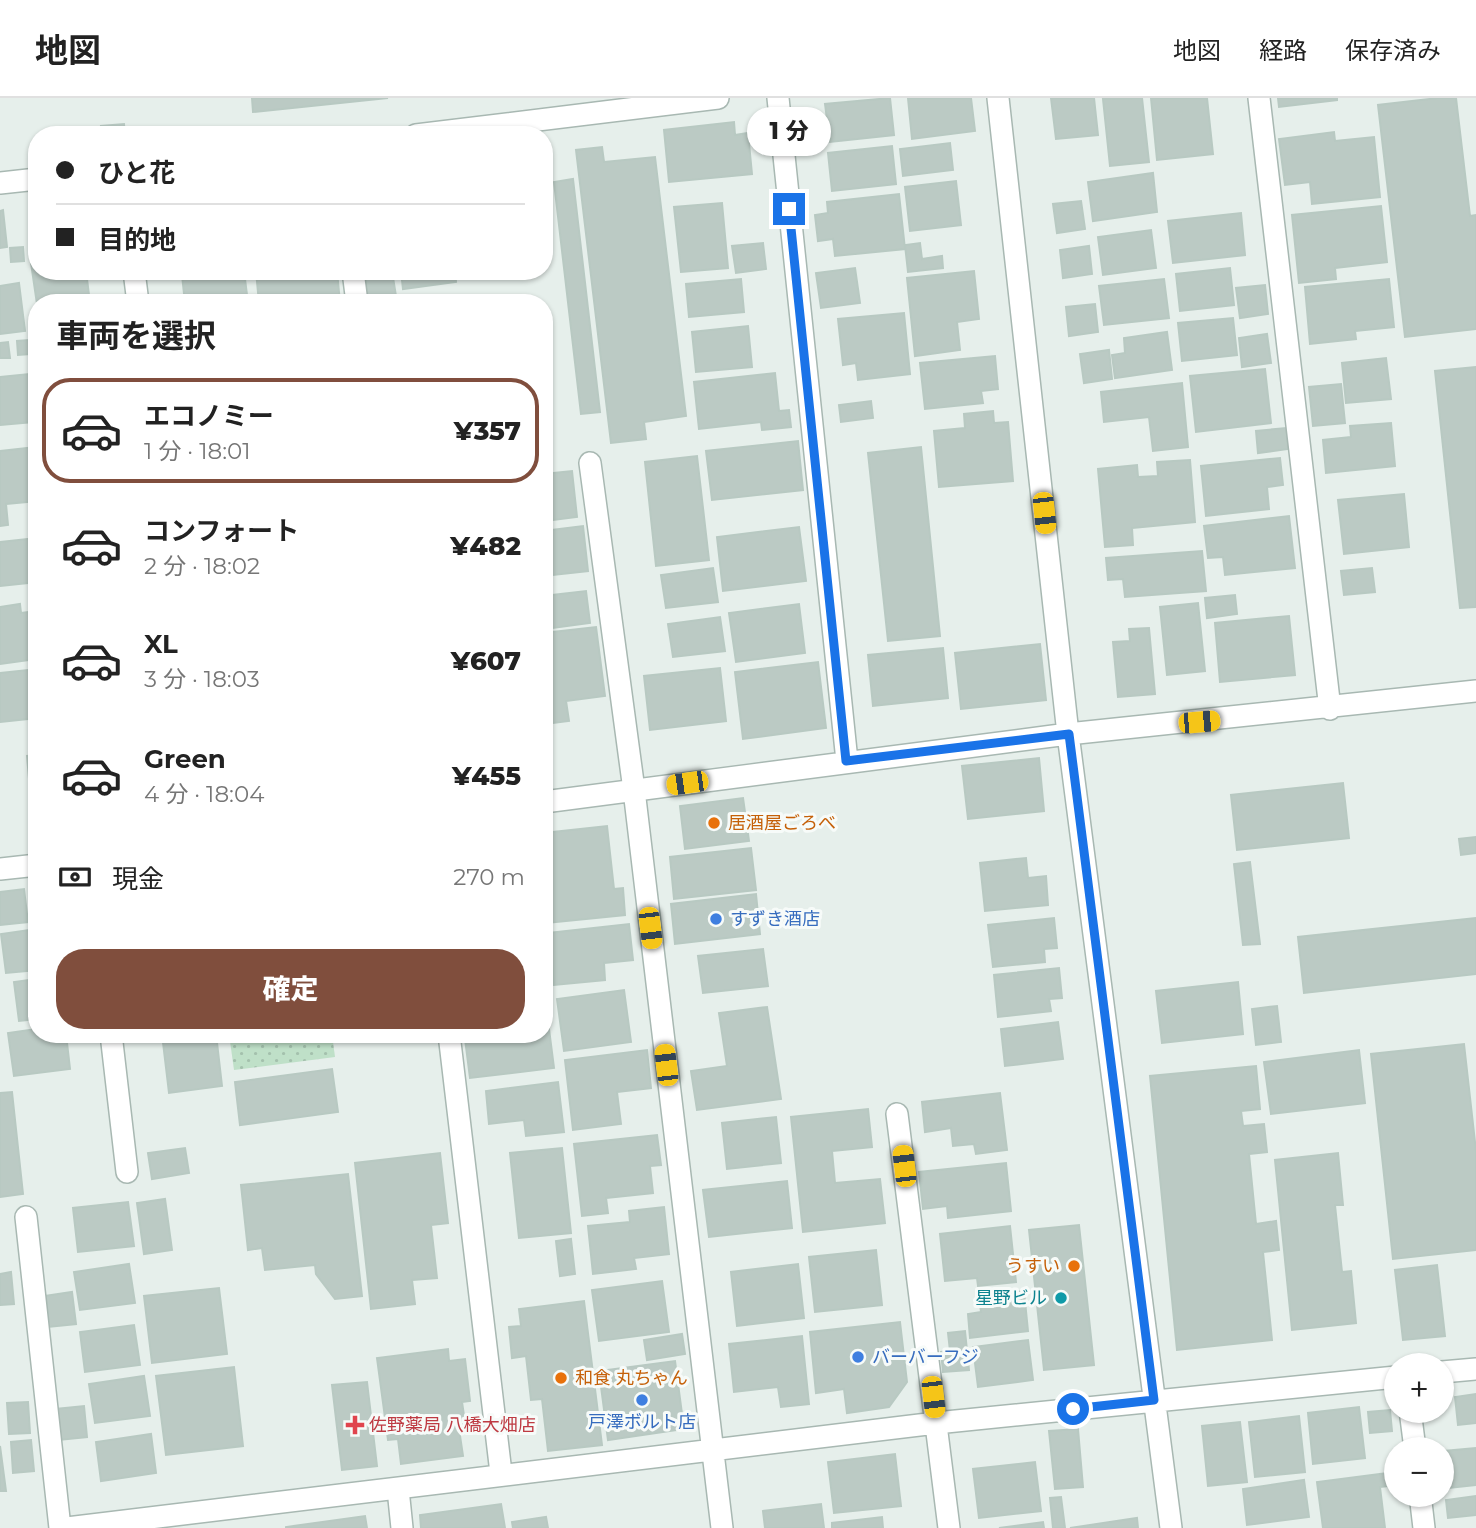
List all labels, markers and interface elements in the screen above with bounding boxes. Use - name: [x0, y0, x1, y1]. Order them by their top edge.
- text: 地図: [35, 30, 101, 70]
- text: 地図: [1173, 36, 1221, 65]
- text: 経路: [1259, 36, 1307, 65]
- text: 保存済み: [1345, 36, 1441, 65]
- callout: 1 分: [747, 108, 831, 156]
- text: 1 分: [769, 117, 809, 145]
- text: ひと花: [98, 157, 175, 189]
- route end: [773, 193, 805, 225]
- text: 目的地: [98, 224, 176, 256]
- text: 車両を選択: [56, 316, 216, 355]
- icon: car: [60, 399, 123, 462]
- text: エコノミー: [144, 400, 274, 432]
- text: ¥357: [454, 415, 521, 447]
- text: 1 分 · 18:01: [144, 437, 251, 465]
- car: [1032, 491, 1057, 535]
- icon: car: [60, 514, 123, 577]
- text: コンフォート: [144, 515, 299, 547]
- text: ¥482: [450, 530, 521, 562]
- text: 2 分 · 18:02: [144, 552, 260, 580]
- text: XL: [144, 628, 178, 660]
- icon: car: [60, 629, 123, 692]
- text: ¥607: [451, 645, 521, 677]
- text: 3 分 · 18:03: [144, 665, 260, 693]
- car: [1178, 710, 1221, 734]
- text: Green: [144, 743, 226, 775]
- icon: car: [60, 744, 123, 807]
- text: ¥455: [452, 760, 521, 792]
- car: [665, 770, 710, 796]
- text: 4 分 · 18:04: [144, 780, 264, 808]
- place label: 居酒屋ごろべ: [728, 812, 836, 834]
- marker: 居酒屋ごろべ: [706, 815, 722, 831]
- icon: cash: [56, 858, 94, 896]
- text: 現金: [112, 863, 164, 895]
- text: 270 m: [453, 863, 525, 891]
- car: [638, 906, 663, 950]
- place label: すずき酒店: [730, 908, 820, 930]
- marker: すずき酒店: [708, 911, 724, 927]
- button: 確定: [56, 949, 525, 1029]
- car: [654, 1043, 679, 1087]
- car: [892, 1144, 917, 1188]
- place label: うすい: [1006, 1255, 1060, 1277]
- marker: うすい: [1066, 1258, 1082, 1274]
- place label: 星野ビル: [975, 1287, 1047, 1309]
- marker: 星野ビル: [1053, 1290, 1069, 1306]
- place label: バーバーフジ: [872, 1346, 979, 1368]
- marker: バーバーフジ: [850, 1349, 866, 1365]
- map controls: [1384, 1353, 1454, 1507]
- button: +: [1384, 1353, 1454, 1423]
- place label: 和食 丸ちゃん: [575, 1367, 688, 1389]
- marker: 和食 丸ちゃん: [553, 1370, 569, 1386]
- car: [921, 1375, 946, 1419]
- marker: 戸澤ボルト店: [634, 1392, 650, 1408]
- route start: [1057, 1393, 1089, 1425]
- place label: 戸澤ボルト店: [588, 1411, 696, 1433]
- place label: 佐野薬局 八橋大畑店: [369, 1414, 536, 1436]
- marker: 佐野薬局 八橋大畑店: [347, 1417, 363, 1433]
- button: −: [1384, 1437, 1454, 1507]

